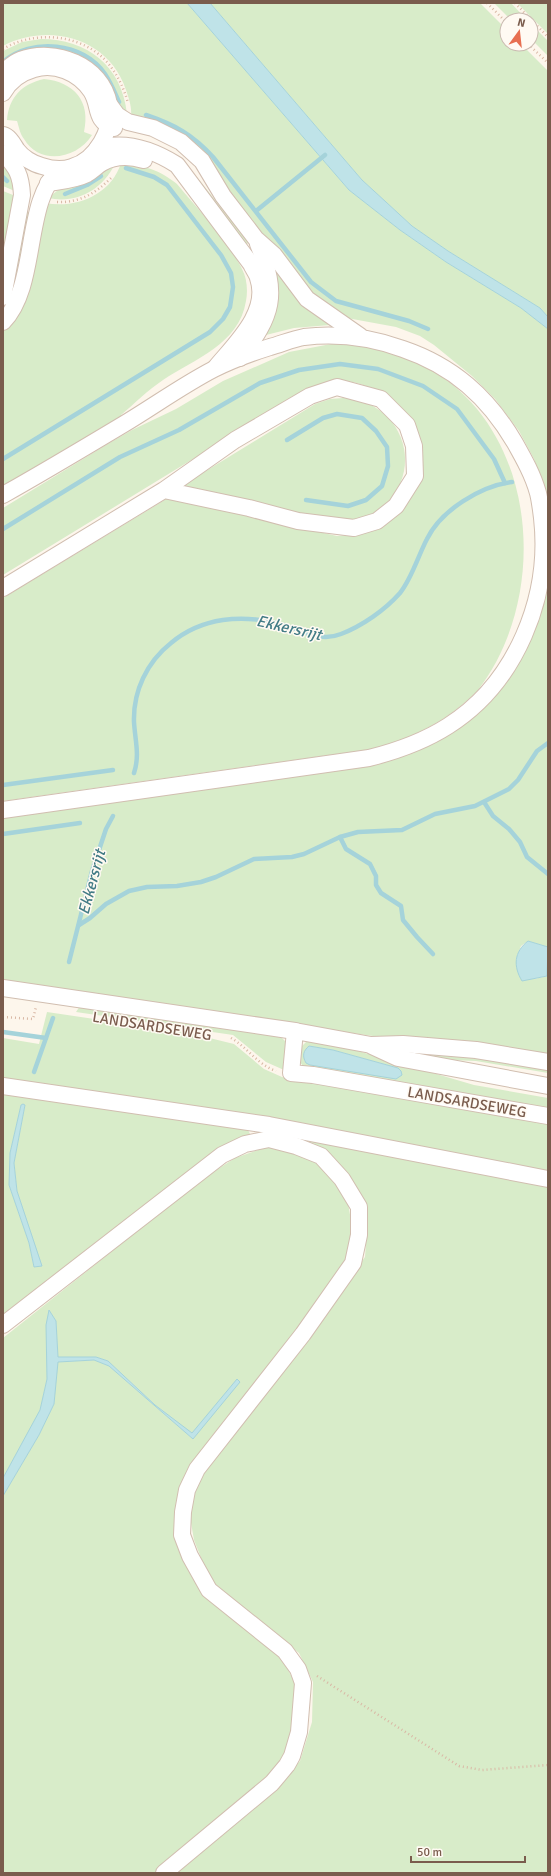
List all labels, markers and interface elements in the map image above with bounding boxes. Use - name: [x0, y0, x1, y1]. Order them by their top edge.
- north arrow: [499, 12, 539, 52]
- text: N: [516, 16, 527, 30]
- water label: Ekkersrijt: [254, 611, 326, 646]
- water label: Ekkersrijt: [74, 845, 111, 917]
- street label: LANDSARDSEWEG: [91, 1008, 213, 1044]
- street label: LANDSARDSEWEG: [406, 1083, 528, 1121]
- scale bar: [411, 1838, 525, 1864]
- text: 50 m: [417, 1845, 442, 1860]

